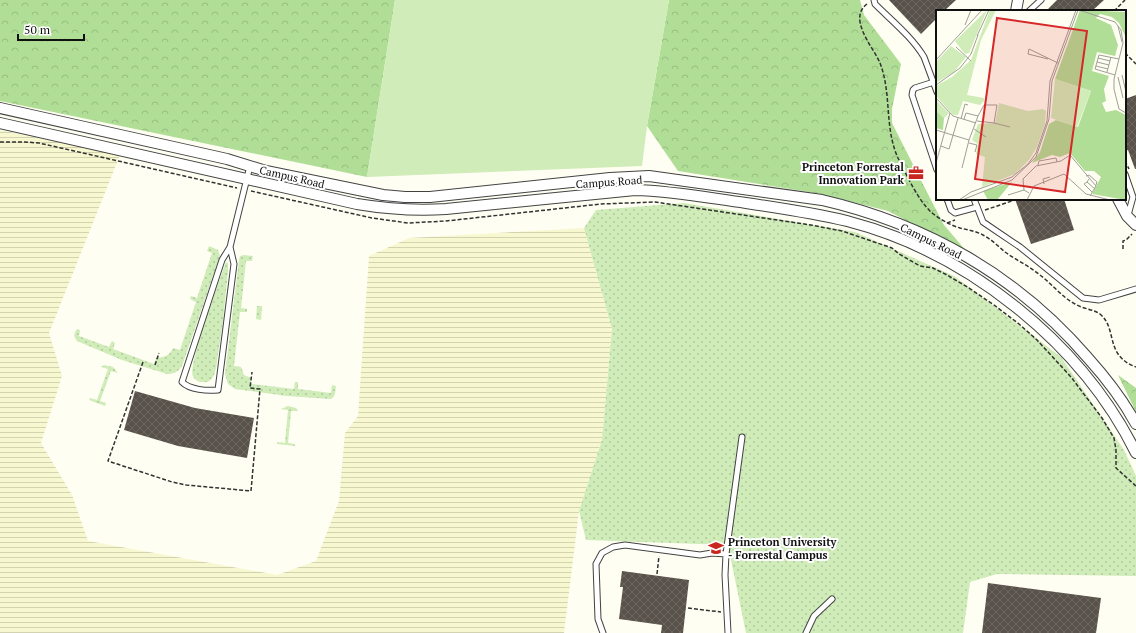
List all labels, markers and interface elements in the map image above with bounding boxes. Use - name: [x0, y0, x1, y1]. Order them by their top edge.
- inset map: [936, 10, 1126, 200]
- scale bar: [18, 16, 84, 42]
- text: 50 m: [24, 22, 51, 37]
- place label: Princeton Forrestal Innovation Park: [802, 160, 905, 187]
- street label: Campus Road: [258, 163, 326, 191]
- office icon: Princeton Forrestal Innovation Park: [907, 164, 925, 182]
- street label: Campus Road: [575, 173, 643, 191]
- street label: Campus Road: [898, 220, 964, 262]
- place label: Princeton University - Forrestal Campus: [728, 535, 836, 562]
- school or university icon: Princeton University - Forrestal Campus: [707, 539, 725, 557]

